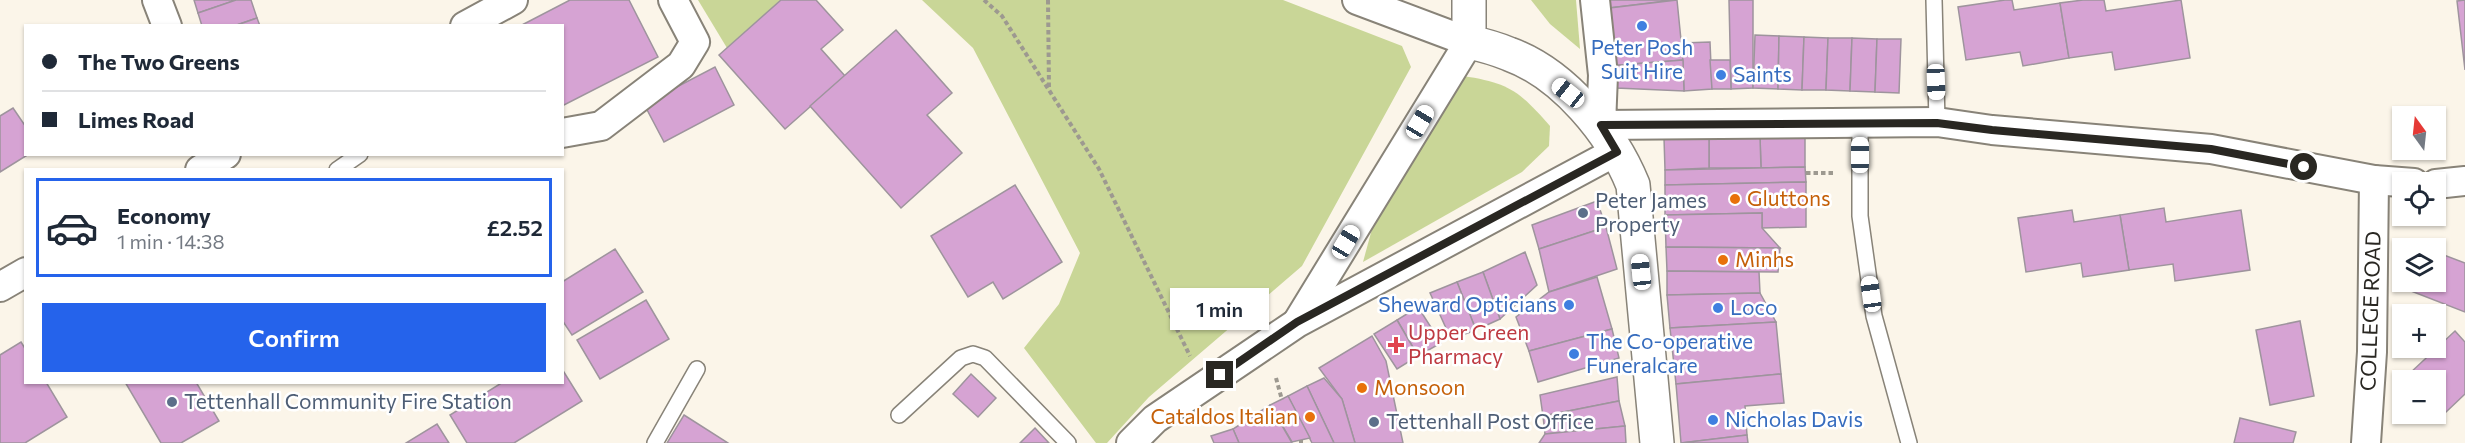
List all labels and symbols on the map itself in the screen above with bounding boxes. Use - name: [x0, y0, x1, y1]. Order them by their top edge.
- marker: Peter Posh Suit Hire: [1635, 19, 1649, 33]
- place label: Peter Posh Suit Hire: [1591, 34, 1693, 83]
- place label: Saints: [1733, 61, 1792, 86]
- car: [1926, 64, 1946, 100]
- marker: Saints: [1714, 68, 1728, 82]
- car: [1548, 75, 1588, 111]
- car: [1403, 102, 1437, 142]
- north arrow: [2392, 106, 2446, 160]
- car: [1851, 137, 1869, 173]
- route start: [2290, 153, 2317, 180]
- place label: Gluttons: [1747, 185, 1831, 210]
- place label: Peter James Property: [1595, 187, 1707, 236]
- marker: Gluttons: [1728, 192, 1742, 206]
- marker: Peter James Property: [1576, 206, 1590, 220]
- car: [1329, 222, 1363, 262]
- street label: COLLEGE ROAD: [2354, 230, 2385, 391]
- place label: Minhs: [1735, 246, 1794, 271]
- car: [1630, 253, 1652, 291]
- marker: Minhs: [1716, 253, 1730, 267]
- car: [1860, 275, 1882, 313]
- callout: 1 min: [1170, 288, 1270, 330]
- place label: Sheward Opticians: [1378, 291, 1557, 316]
- place label: Loco: [1730, 294, 1778, 319]
- marker: Sheward Opticians: [1562, 298, 1576, 312]
- marker: Loco: [1711, 301, 1725, 315]
- place label: Upper Green Pharmacy: [1408, 319, 1529, 368]
- place label: The Co-operative Funeralcare: [1586, 328, 1753, 377]
- marker: Upper Green Pharmacy: [1389, 338, 1403, 352]
- marker: The Co-operative Funeralcare: [1567, 347, 1581, 361]
- route end: [1206, 361, 1233, 388]
- place label: Monsoon: [1374, 374, 1465, 399]
- marker: Monsoon: [1355, 381, 1369, 395]
- place label: Tettenhall Community Fire Station: [184, 388, 512, 413]
- marker: Tettenhall Community Fire Station: [165, 395, 179, 409]
- place label: Cataldos Italian: [1150, 403, 1298, 428]
- place label: Nicholas Davis: [1725, 406, 1863, 431]
- place label: Tettenhall Post Office: [1386, 408, 1594, 433]
- marker: Cataldos Italian: [1303, 410, 1317, 424]
- marker: Nicholas Davis: [1706, 413, 1720, 427]
- marker: Tettenhall Post Office: [1367, 415, 1381, 429]

